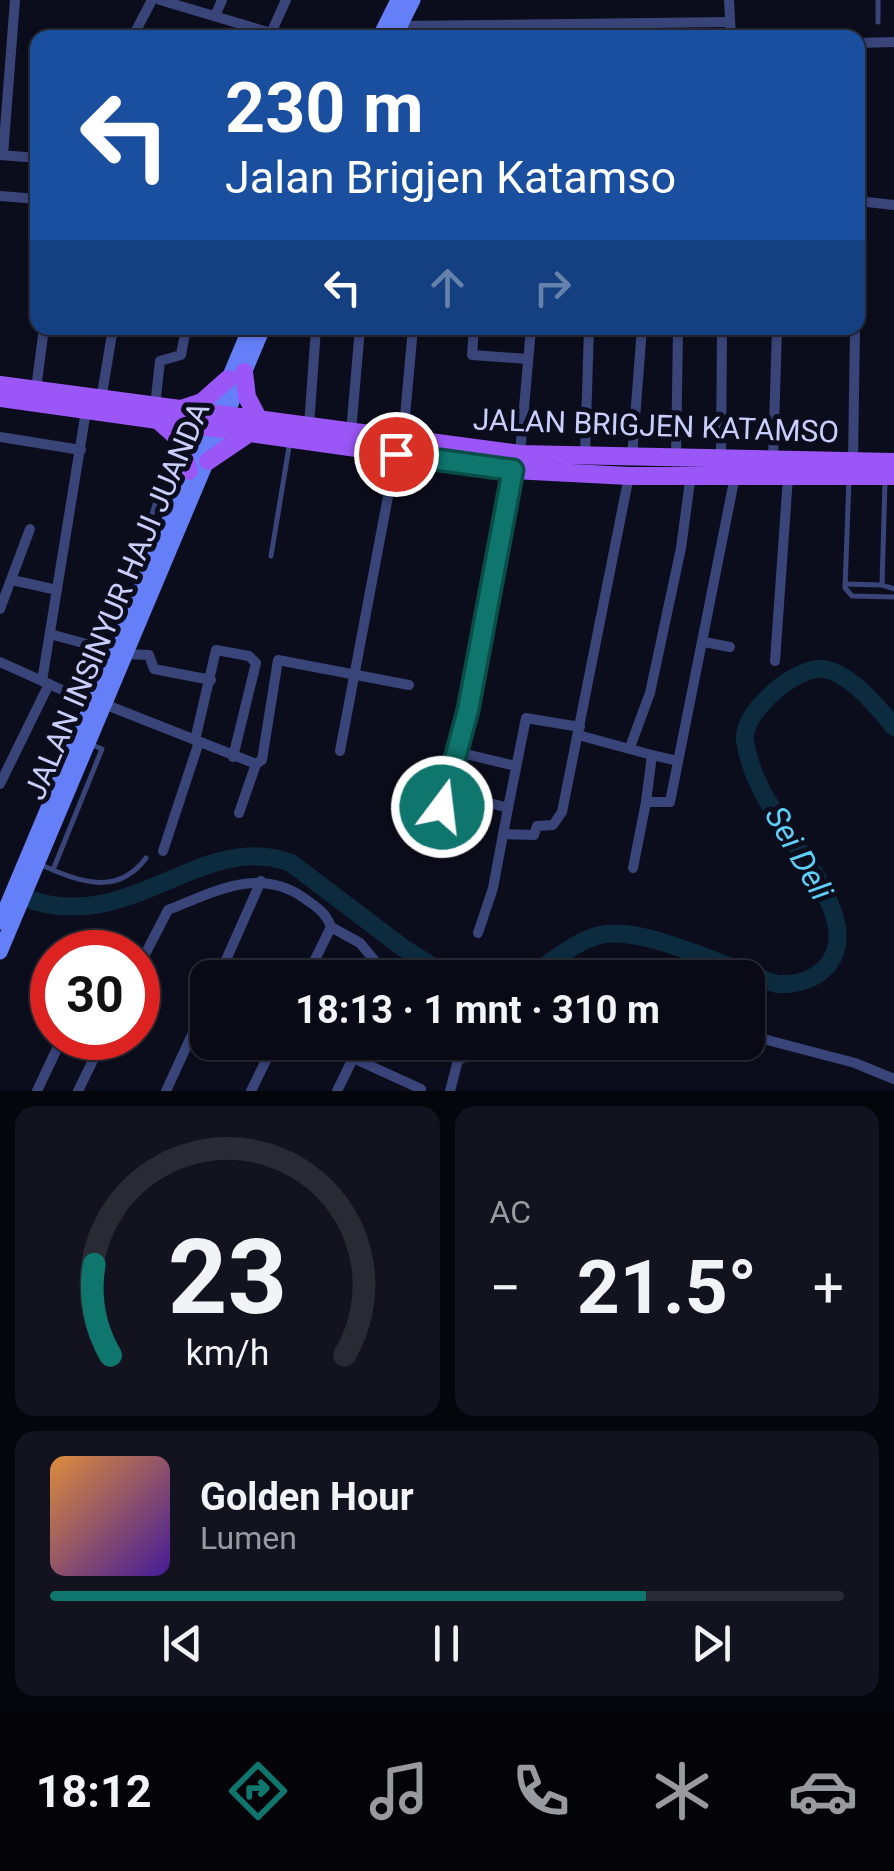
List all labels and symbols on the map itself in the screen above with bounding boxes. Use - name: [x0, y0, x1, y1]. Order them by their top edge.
- street label: JALAN INSINYUR HAJI JUANDA: [17, 397, 216, 805]
- street label: JALAN BRIGJEN KATAMSO: [472, 402, 840, 449]
- pin: [354, 412, 439, 497]
- position arrow: [390, 755, 494, 859]
- water label: Sei Deli: [757, 799, 841, 907]
- speed limit sign: 30: [30, 930, 160, 1060]

